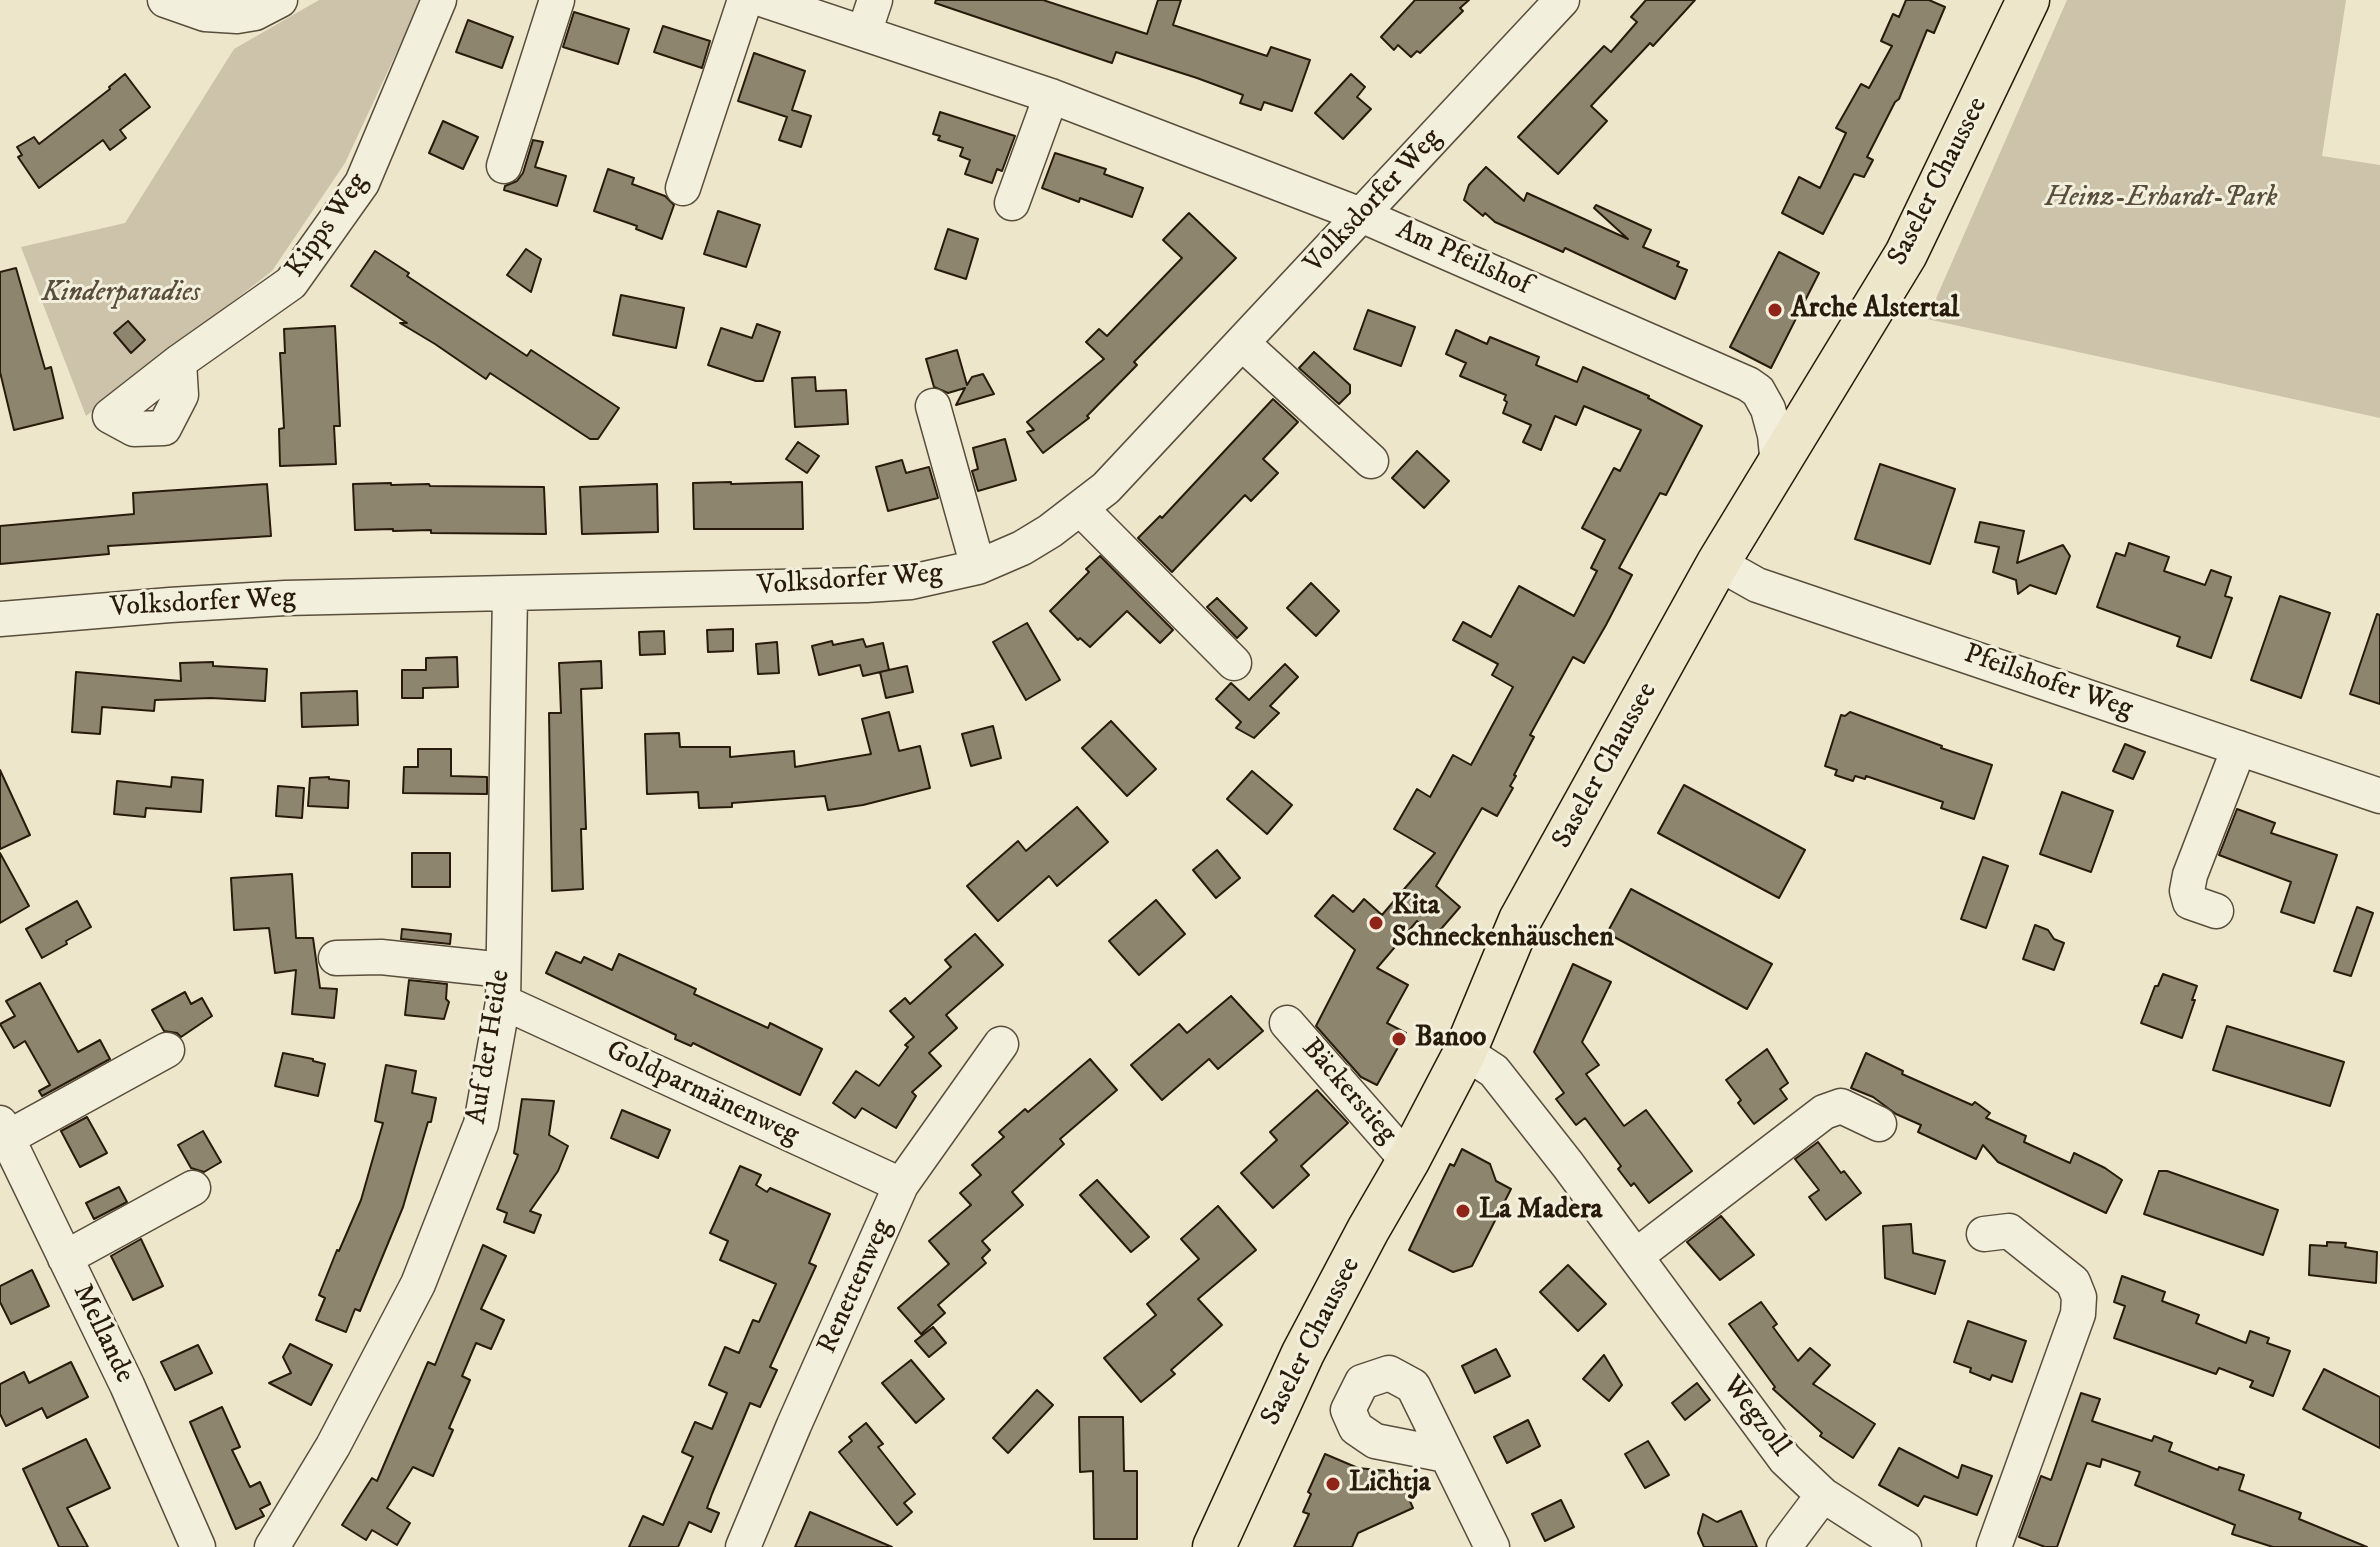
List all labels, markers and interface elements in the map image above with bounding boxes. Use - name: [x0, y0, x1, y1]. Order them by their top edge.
- street label: Saseler Chaussee: [1882, 92, 1996, 272]
- street label: Volksdorfer Weg: [1298, 123, 1450, 281]
- street label: Kipps Weg: [280, 167, 376, 285]
- park label: Heinz-Erhardt-Park: [2045, 182, 2277, 216]
- street label: Am Pfeilshof: [1391, 214, 1535, 304]
- park label: Kinderparadies: [42, 277, 200, 311]
- place label: Arche Alstertal: [1791, 293, 1959, 327]
- marker: Arche Alstertal: [1766, 301, 1784, 319]
- street label: Volksdorfer Weg: [756, 558, 944, 604]
- street label: Volksdorfer Weg: [109, 582, 297, 626]
- street label: Pfeilshofer Weg: [1959, 638, 2137, 728]
- street label: Saseler Chaussee: [1547, 677, 1665, 855]
- place label: Kita Schneckenhäuschen: [1392, 890, 1614, 956]
- marker: Kita Schneckenhäuschen: [1367, 914, 1385, 932]
- street label: Auf der Heide: [461, 967, 519, 1127]
- place label: Banoo: [1415, 1022, 1486, 1056]
- marker: Banoo: [1390, 1030, 1408, 1048]
- street label: Bäckerstieg: [1293, 1033, 1403, 1151]
- street label: Goldparmänenweg: [600, 1035, 804, 1153]
- place label: La Madera: [1479, 1194, 1602, 1228]
- marker: La Madera: [1454, 1202, 1472, 1220]
- street label: Renettenweg: [812, 1215, 900, 1359]
- street label: Saseler Chaussee: [1255, 1252, 1369, 1432]
- street label: Mellande: [64, 1279, 140, 1389]
- street label: Wegzoll: [1714, 1370, 1796, 1464]
- place label: Lichtja: [1349, 1467, 1431, 1501]
- marker: Lichtja: [1324, 1475, 1342, 1493]

